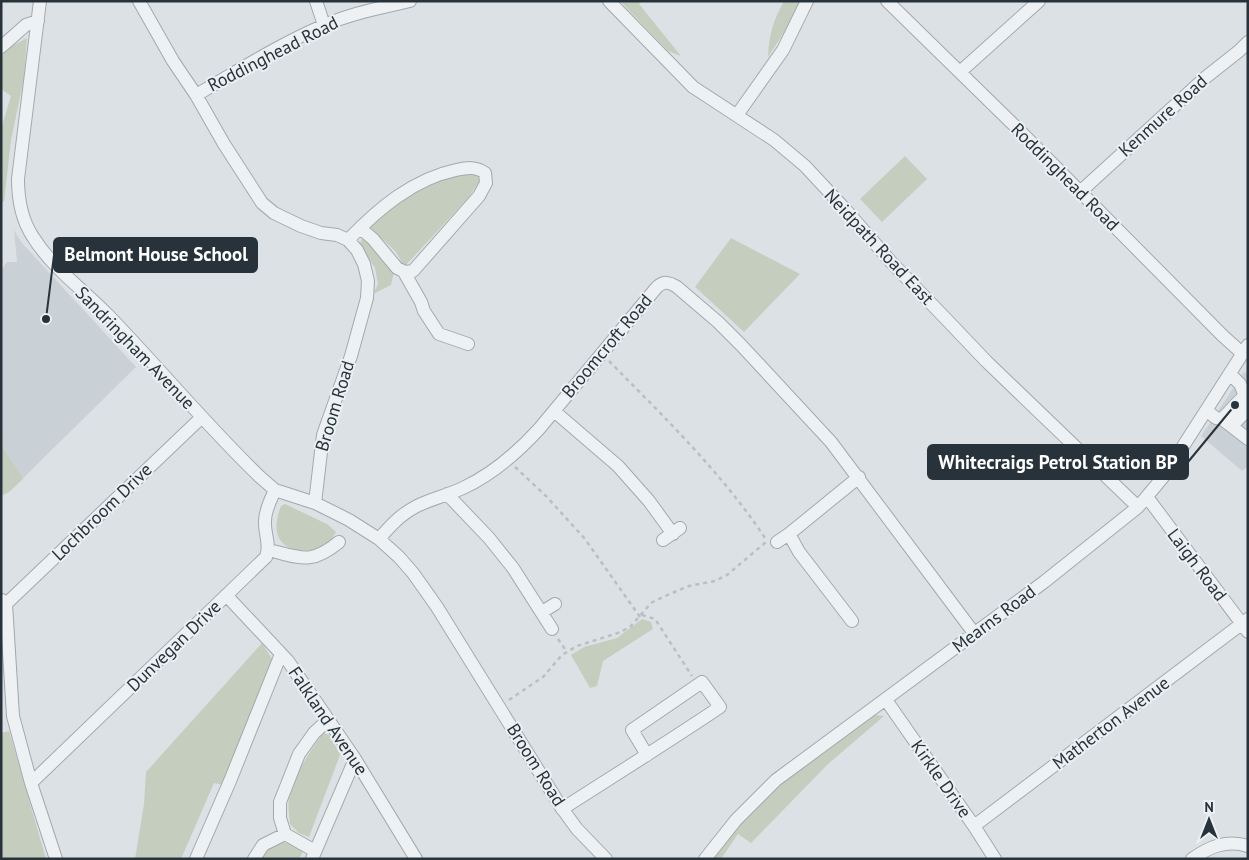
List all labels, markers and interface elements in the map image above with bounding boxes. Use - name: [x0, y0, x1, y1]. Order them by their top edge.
- street label: Roddinghead Road: [204, 11, 342, 96]
- street label: Kenmure Road: [1113, 70, 1212, 162]
- street label: Roddinghead Road: [1006, 118, 1124, 236]
- street label: Neidpath Road East: [820, 184, 939, 309]
- callout: Belmont House School: [54, 238, 257, 272]
- text: Belmont House School: [64, 242, 248, 266]
- street label: Sandringham Avenue: [71, 281, 200, 414]
- street label: Broomcroft Road: [556, 289, 657, 402]
- street label: Broom Road: [310, 358, 359, 454]
- callout: Whitecraigs Petrol Station BP: [928, 445, 1188, 479]
- text: Whitecraigs Petrol Station BP: [938, 450, 1178, 474]
- street label: Lochbroom Drive: [47, 458, 157, 565]
- street label: Laigh Road: [1163, 524, 1232, 606]
- street label: Mearns Road: [947, 580, 1040, 658]
- street label: Dunvegan Drive: [122, 595, 226, 696]
- street label: Falkland Avenue: [284, 662, 373, 779]
- street label: Matherton Avenue: [1048, 671, 1174, 774]
- street label: Broom Road: [502, 719, 571, 810]
- street label: Kirkle Drive: [906, 735, 977, 822]
- north arrow: [1184, 795, 1234, 845]
- text: N: [1204, 798, 1214, 816]

